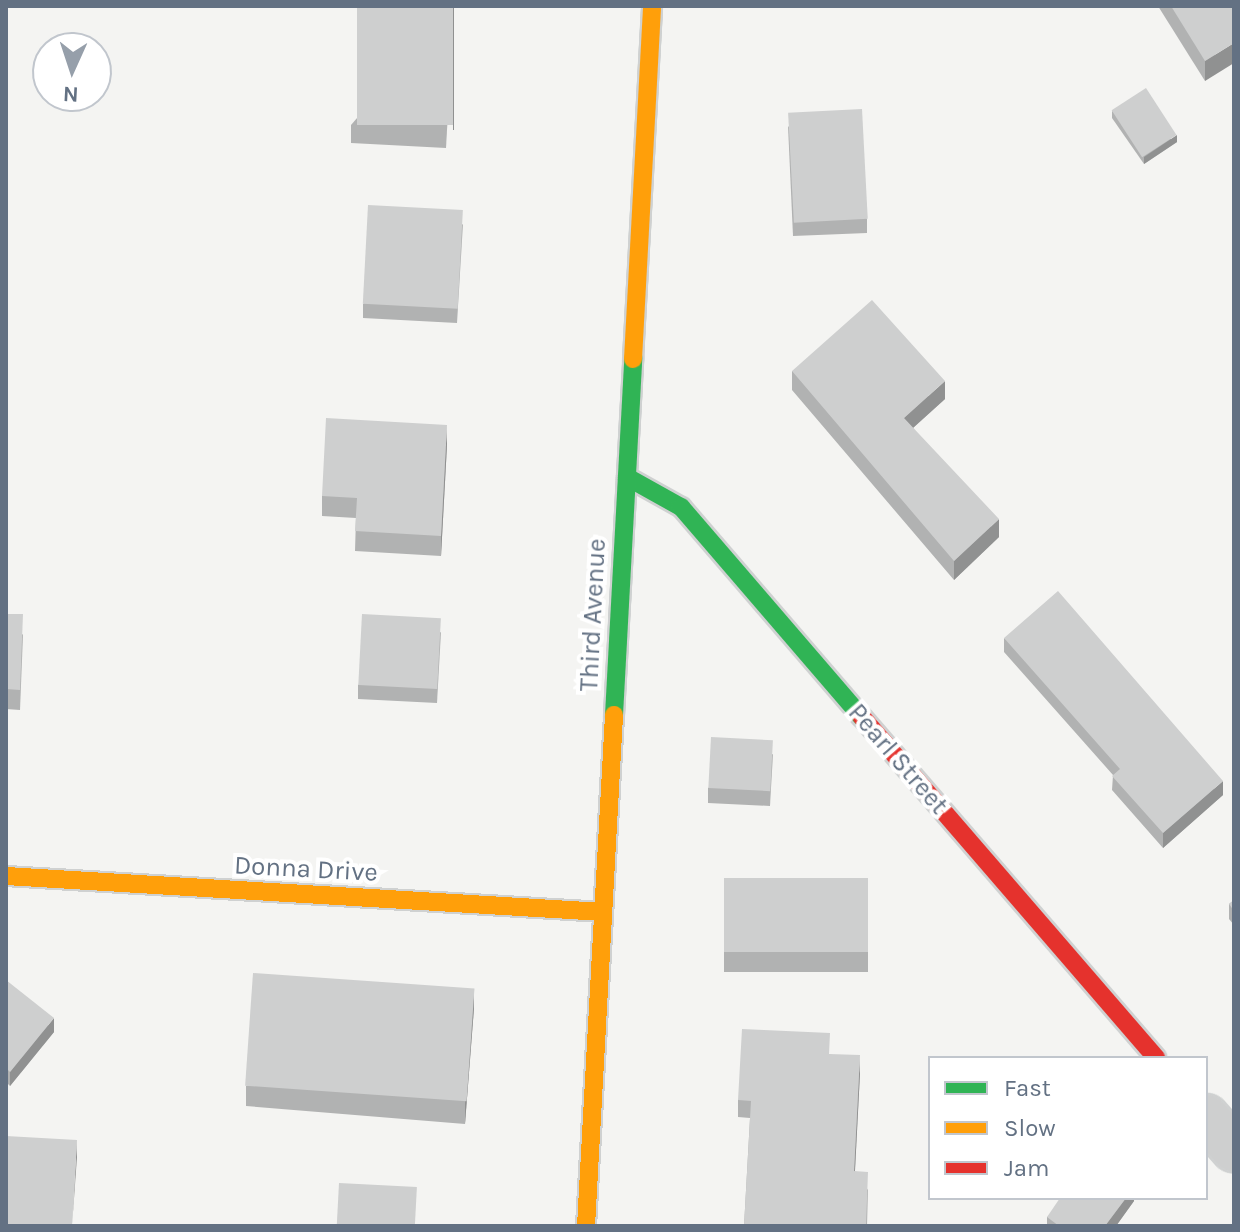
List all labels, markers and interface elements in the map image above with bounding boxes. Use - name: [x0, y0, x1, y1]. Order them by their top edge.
- north arrow: [32, 32, 112, 112]
- text: N: [62, 81, 79, 107]
- street label: Third Avenue: [573, 538, 613, 692]
- street label: Pearl Street: [842, 697, 954, 821]
- street label: Donna Drive: [233, 850, 379, 888]
- legend: [928, 1056, 1208, 1200]
- text: Fast: [1004, 1074, 1051, 1102]
- text: Slow: [1004, 1114, 1056, 1142]
- text: Jam: [1004, 1154, 1049, 1182]

